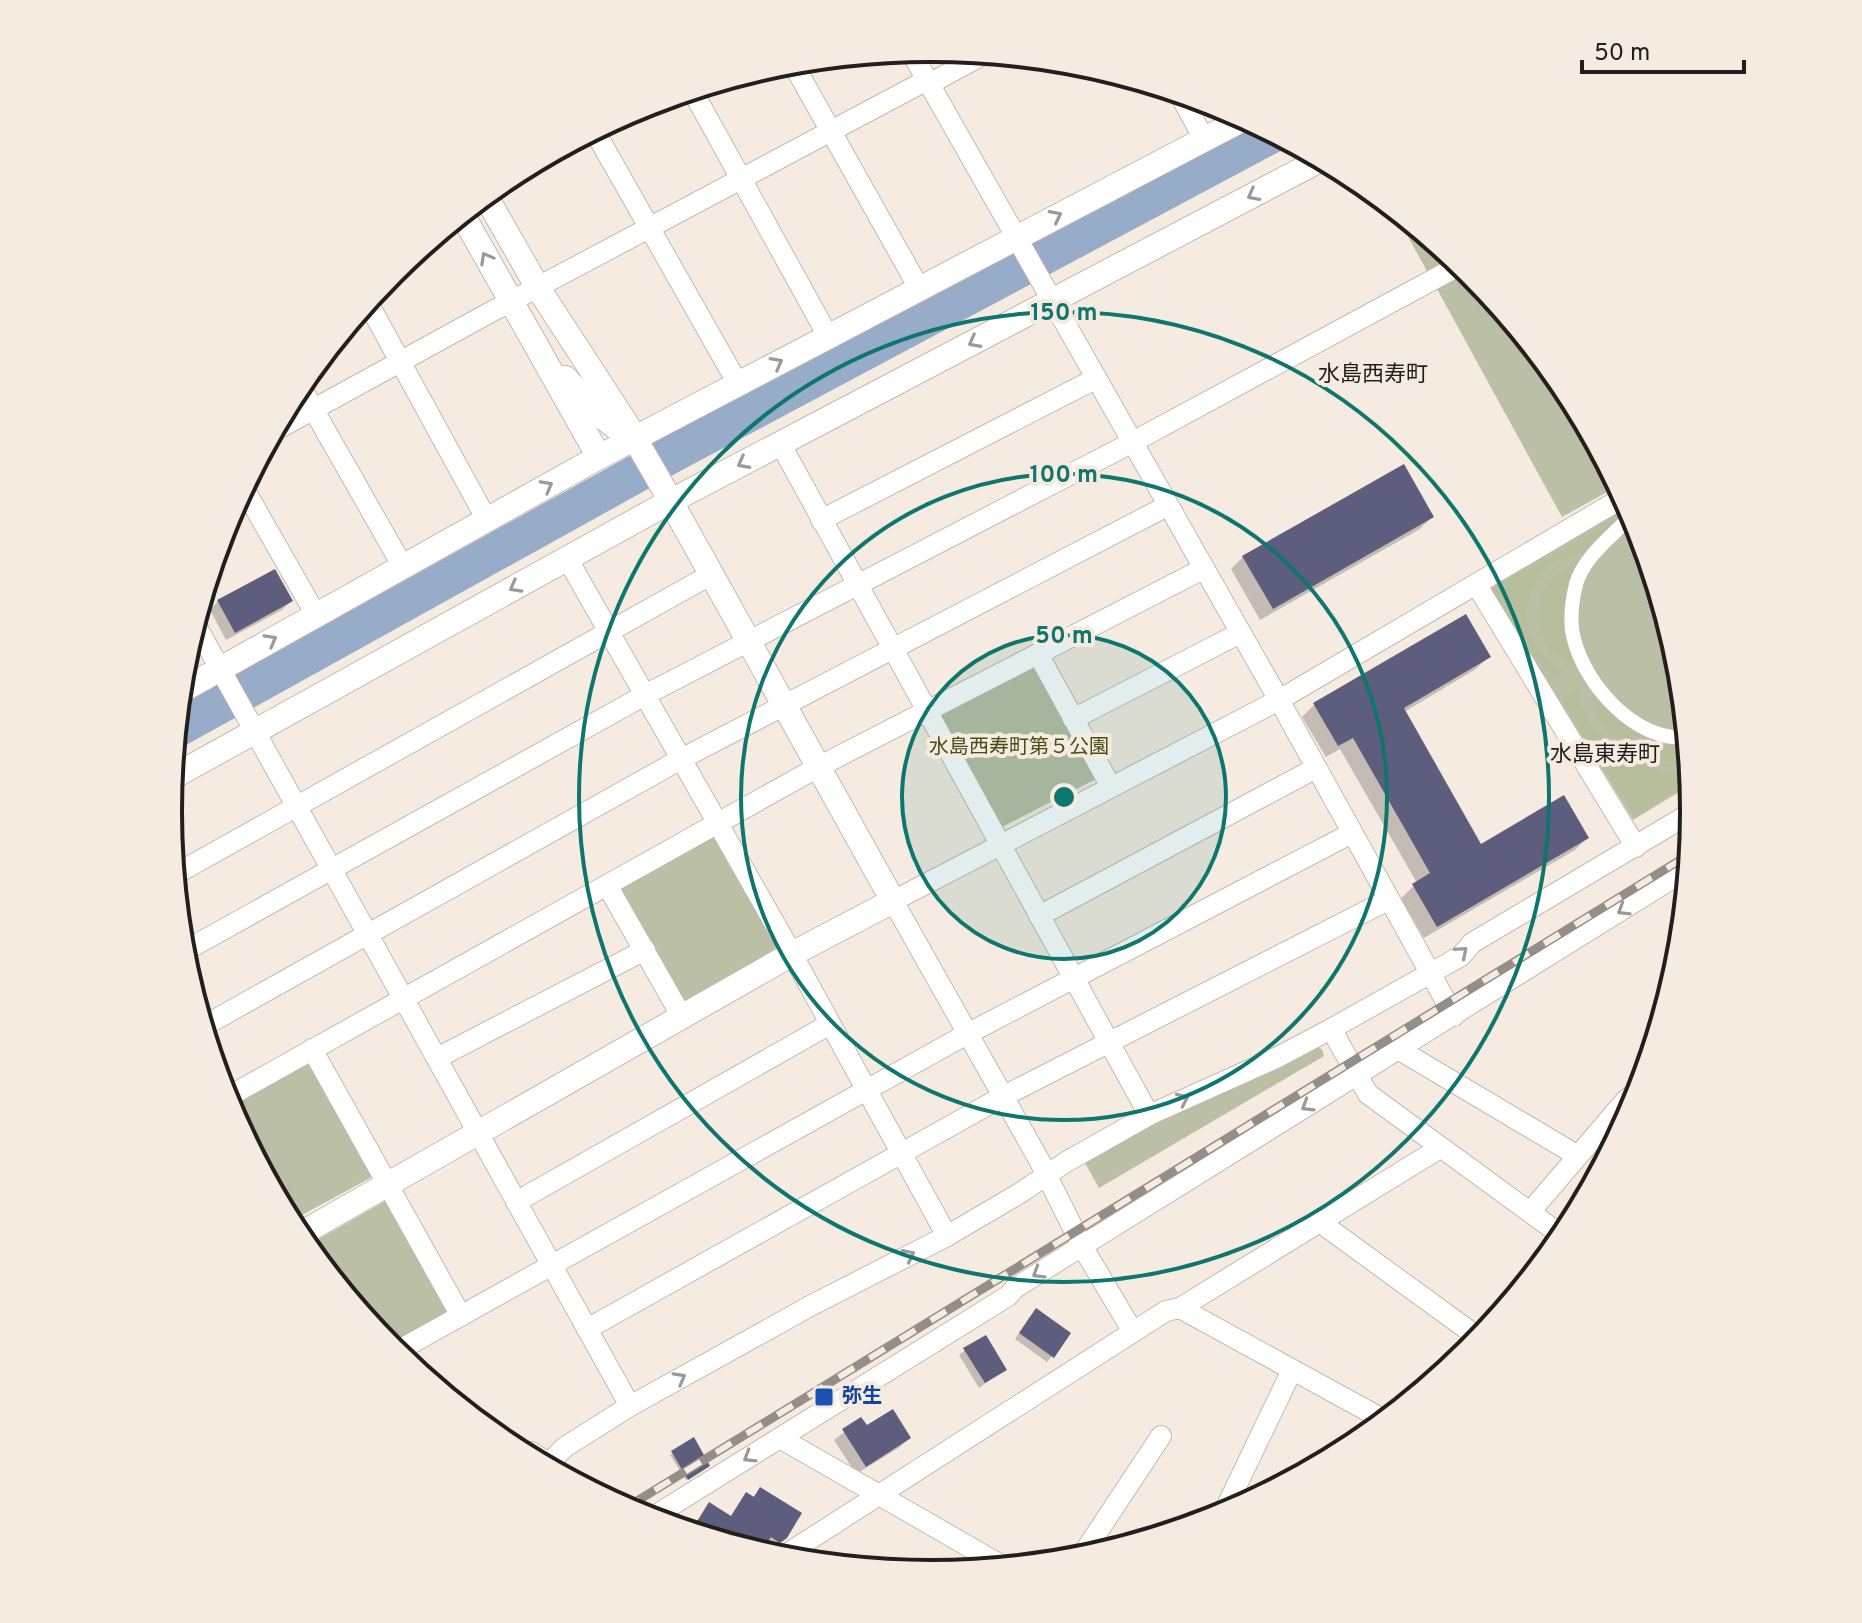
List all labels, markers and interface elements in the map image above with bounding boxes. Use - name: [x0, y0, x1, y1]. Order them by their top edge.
- scale bar: [1582, 24, 1744, 74]
- text: 50 m: [1594, 39, 1650, 69]
- one-way arrow: [1247, 186, 1262, 201]
- one-way arrow: [1048, 210, 1062, 225]
- one-way arrow: [480, 252, 496, 267]
- text: 150 m: [1030, 299, 1098, 329]
- one-way arrow: [967, 333, 982, 348]
- one-way arrow: [768, 358, 783, 373]
- district label: 水島西寿町: [1318, 362, 1428, 389]
- one-way arrow: [737, 453, 752, 468]
- text: 100 m: [1030, 461, 1098, 491]
- one-way arrow: [539, 480, 553, 496]
- one-way arrow: [509, 577, 524, 593]
- text: 50 m: [1035, 622, 1093, 652]
- one-way arrow: [263, 634, 277, 650]
- park label: 水島西寿町第５公園: [929, 735, 1109, 761]
- district label: 水島東寿町: [1550, 742, 1660, 769]
- centre of rings: [1050, 783, 1078, 811]
- one-way arrow: [1617, 900, 1632, 916]
- one-way arrow: [1453, 947, 1467, 961]
- one-way arrow: [1175, 1093, 1189, 1109]
- one-way arrow: [1301, 1096, 1316, 1112]
- one-way arrow: [900, 1250, 915, 1265]
- one-way arrow: [1033, 1263, 1047, 1278]
- one-way arrow: [672, 1373, 686, 1388]
- place label: 弥生: [842, 1384, 882, 1410]
- marker: 弥生: [813, 1386, 835, 1408]
- one-way arrow: [743, 1447, 758, 1463]

